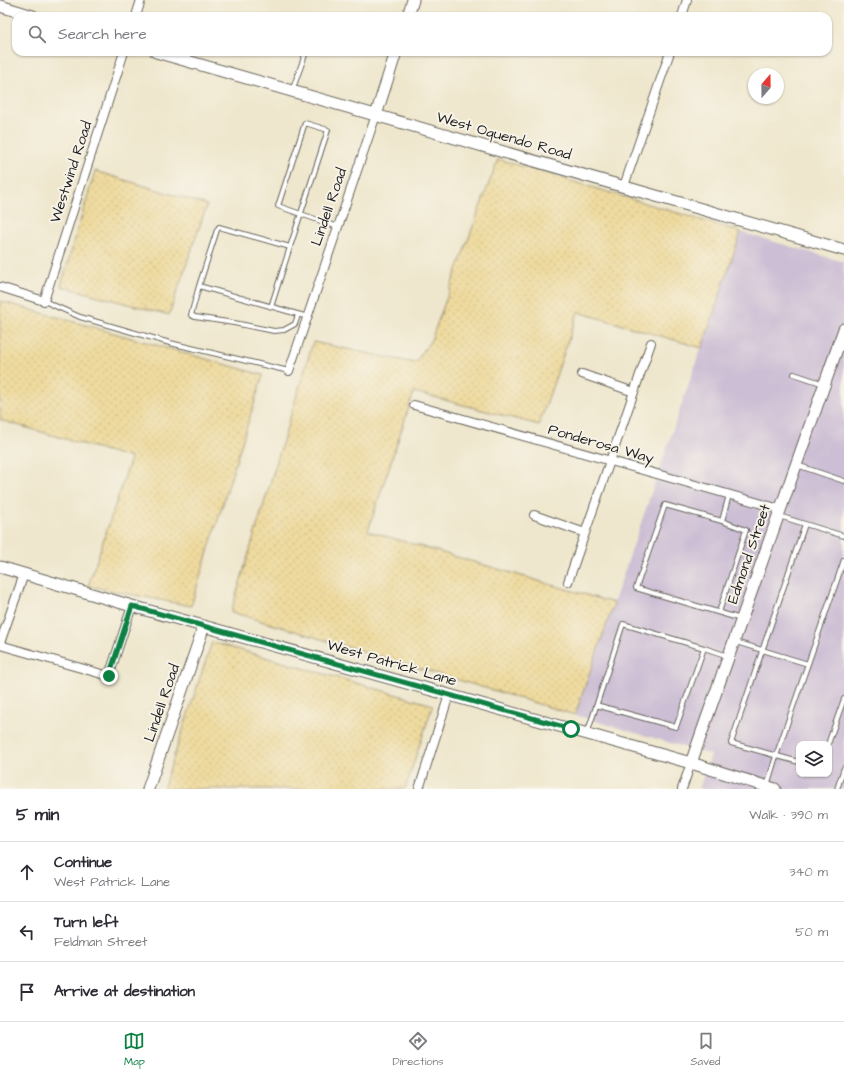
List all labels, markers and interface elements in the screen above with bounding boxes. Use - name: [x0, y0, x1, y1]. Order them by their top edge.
- search box: [12, 12, 832, 56]
- icon: search: [26, 23, 48, 45]
- text: Search here: [58, 24, 147, 45]
- north arrow: [748, 68, 784, 104]
- street label: West Oquendo Road: [434, 107, 574, 165]
- street label: Westwind Road: [45, 118, 97, 226]
- street label: Lindell Road: [306, 165, 352, 249]
- street label: Ponderosa Way: [545, 419, 656, 470]
- street label: Edmond Street: [722, 501, 776, 607]
- street label: West Patrick Lane: [325, 634, 459, 692]
- street label: Lindell Road: [139, 661, 185, 745]
- route end: [100, 667, 118, 685]
- route start: [562, 720, 580, 738]
- map controls: [796, 741, 832, 777]
- button: layers: [796, 741, 832, 777]
- text: 5 min: [16, 803, 59, 827]
- text: Walk · 390 m: [749, 806, 828, 824]
- text: Continue: [54, 852, 112, 873]
- icon: ahead: [16, 861, 38, 883]
- text: 340 m: [789, 863, 828, 881]
- text: West Patrick Lane: [54, 873, 170, 891]
- text: Turn left: [54, 912, 118, 933]
- icon: left: [16, 921, 38, 943]
- text: 50 m: [795, 923, 828, 941]
- text: Feldman Street: [54, 933, 147, 951]
- icon: arrive: [16, 981, 38, 1003]
- text: Arrive at destination: [54, 981, 195, 1002]
- tab: Map: [123, 1030, 145, 1069]
- tab: Directions: [392, 1030, 444, 1069]
- tab: Saved: [691, 1030, 721, 1069]

